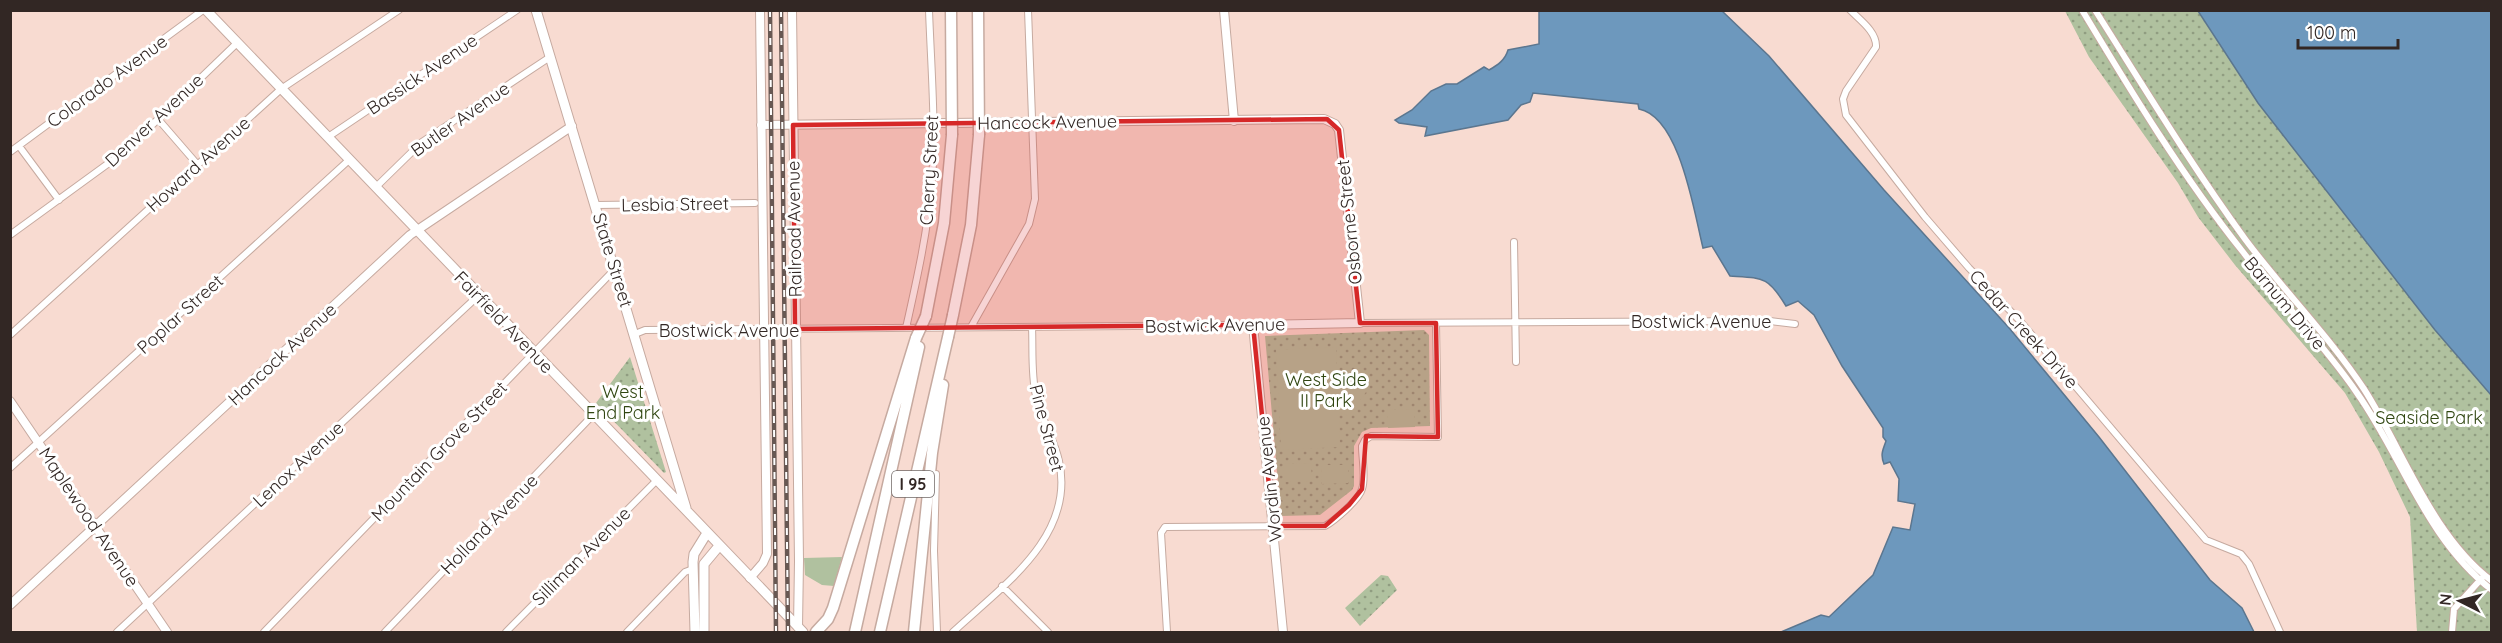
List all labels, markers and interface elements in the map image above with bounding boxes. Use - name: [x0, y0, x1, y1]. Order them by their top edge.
- scale bar: [2298, 12, 2398, 50]
- text: 100 m: [2307, 21, 2356, 44]
- street label: Bassick Avenue: [362, 28, 482, 120]
- street label: Colorado Avenue: [42, 30, 172, 132]
- street label: Denver Avenue: [100, 68, 208, 172]
- street label: Butler Avenue: [406, 76, 514, 162]
- street label: Hancock Avenue: [977, 109, 1117, 135]
- street label: Howard Avenue: [141, 111, 255, 217]
- street label: Cherry Street: [915, 114, 943, 226]
- street label: Osborne Street: [1331, 158, 1367, 286]
- street label: Railroad Avenue: [781, 160, 807, 298]
- street label: Lesbia Street: [621, 192, 729, 216]
- street label: State Street: [588, 210, 638, 310]
- street label: Barnum Drive: [2239, 252, 2331, 354]
- street label: Cedar Creek Drive: [1965, 265, 2083, 393]
- street label: Fairfield Avenue: [449, 266, 559, 378]
- street label: Poplar Street: [132, 269, 228, 359]
- street label: Hancock Avenue: [223, 298, 341, 410]
- street label: Bostwick Avenue: [1631, 310, 1771, 333]
- street label: Bostwick Avenue: [1144, 312, 1286, 338]
- street label: Bostwick Avenue: [659, 319, 799, 342]
- park label: West Side II Park: [1285, 368, 1367, 412]
- street label: Mountain Grove Street: [366, 376, 512, 526]
- park label: West End Park: [586, 380, 660, 424]
- street label: Pine Street: [1024, 382, 1070, 474]
- park label: Seaside Park: [2375, 406, 2483, 429]
- street label: Wordin Avenue: [1251, 415, 1287, 543]
- street label: Lenox Avenue: [248, 416, 348, 512]
- street label: Maplewood Avenue: [34, 443, 144, 591]
- street label: Holland Avenue: [435, 469, 543, 579]
- road number: I 95: [892, 471, 934, 497]
- street label: Silliman Avenue: [527, 502, 635, 610]
- north arrow: [2430, 571, 2490, 631]
- text: N: [2435, 593, 2456, 606]

